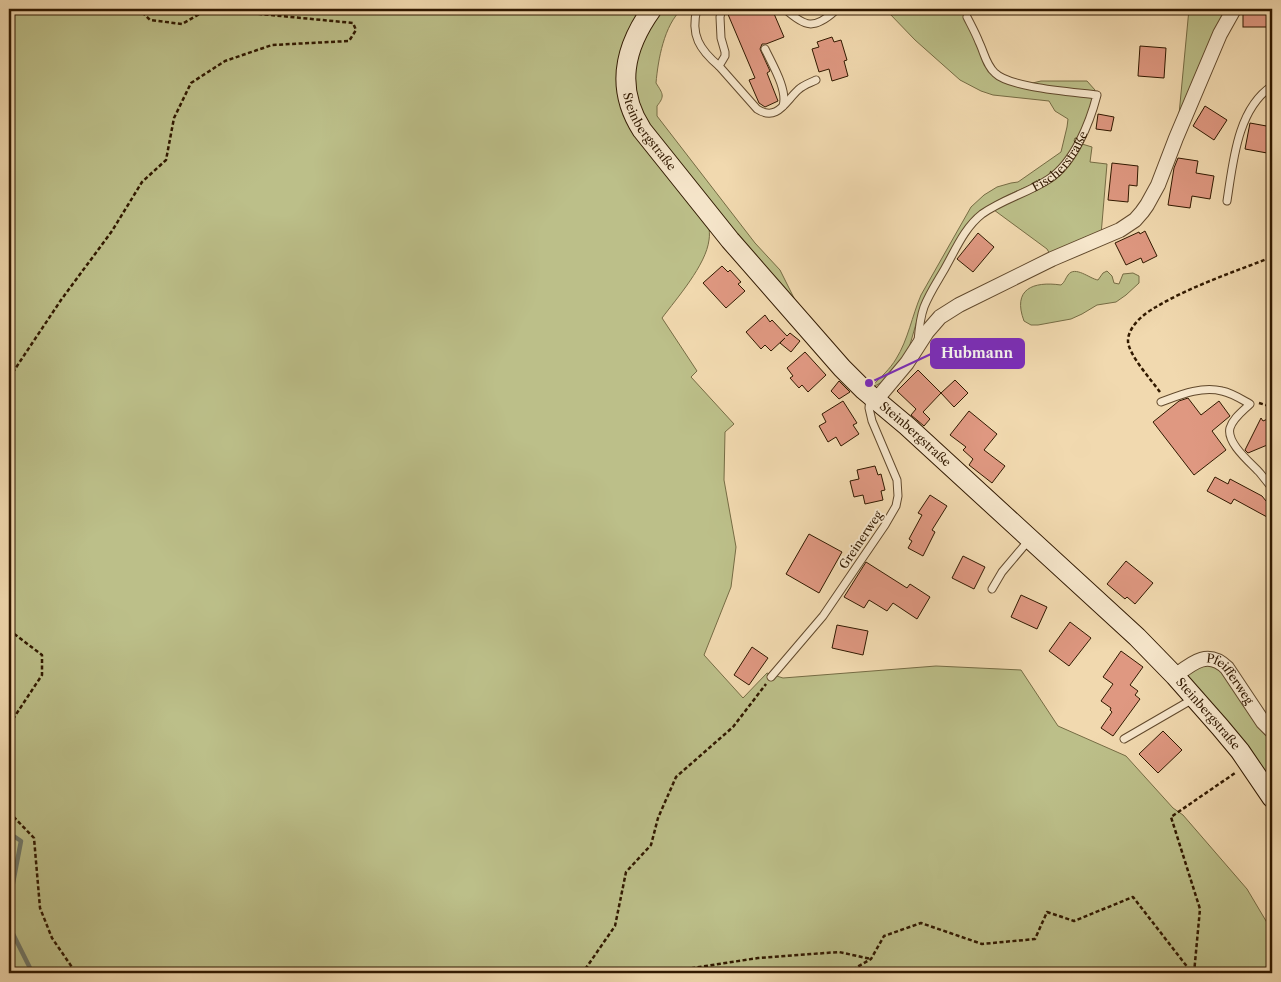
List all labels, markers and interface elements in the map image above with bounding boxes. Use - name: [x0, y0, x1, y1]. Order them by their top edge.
- street label: Steinbergstraße: [620, 91, 680, 174]
- street label: Fischerstraße: [1029, 128, 1091, 194]
- callout: Hubmann: [931, 339, 1024, 368]
- text: Hubmann: [941, 344, 1013, 362]
- street label: Steinbergstraße: [877, 398, 955, 470]
- street label: Greinerweg: [836, 507, 886, 572]
- street label: Pfeifferweg: [1206, 650, 1257, 707]
- street label: Steinbergstraße: [1173, 674, 1244, 753]

